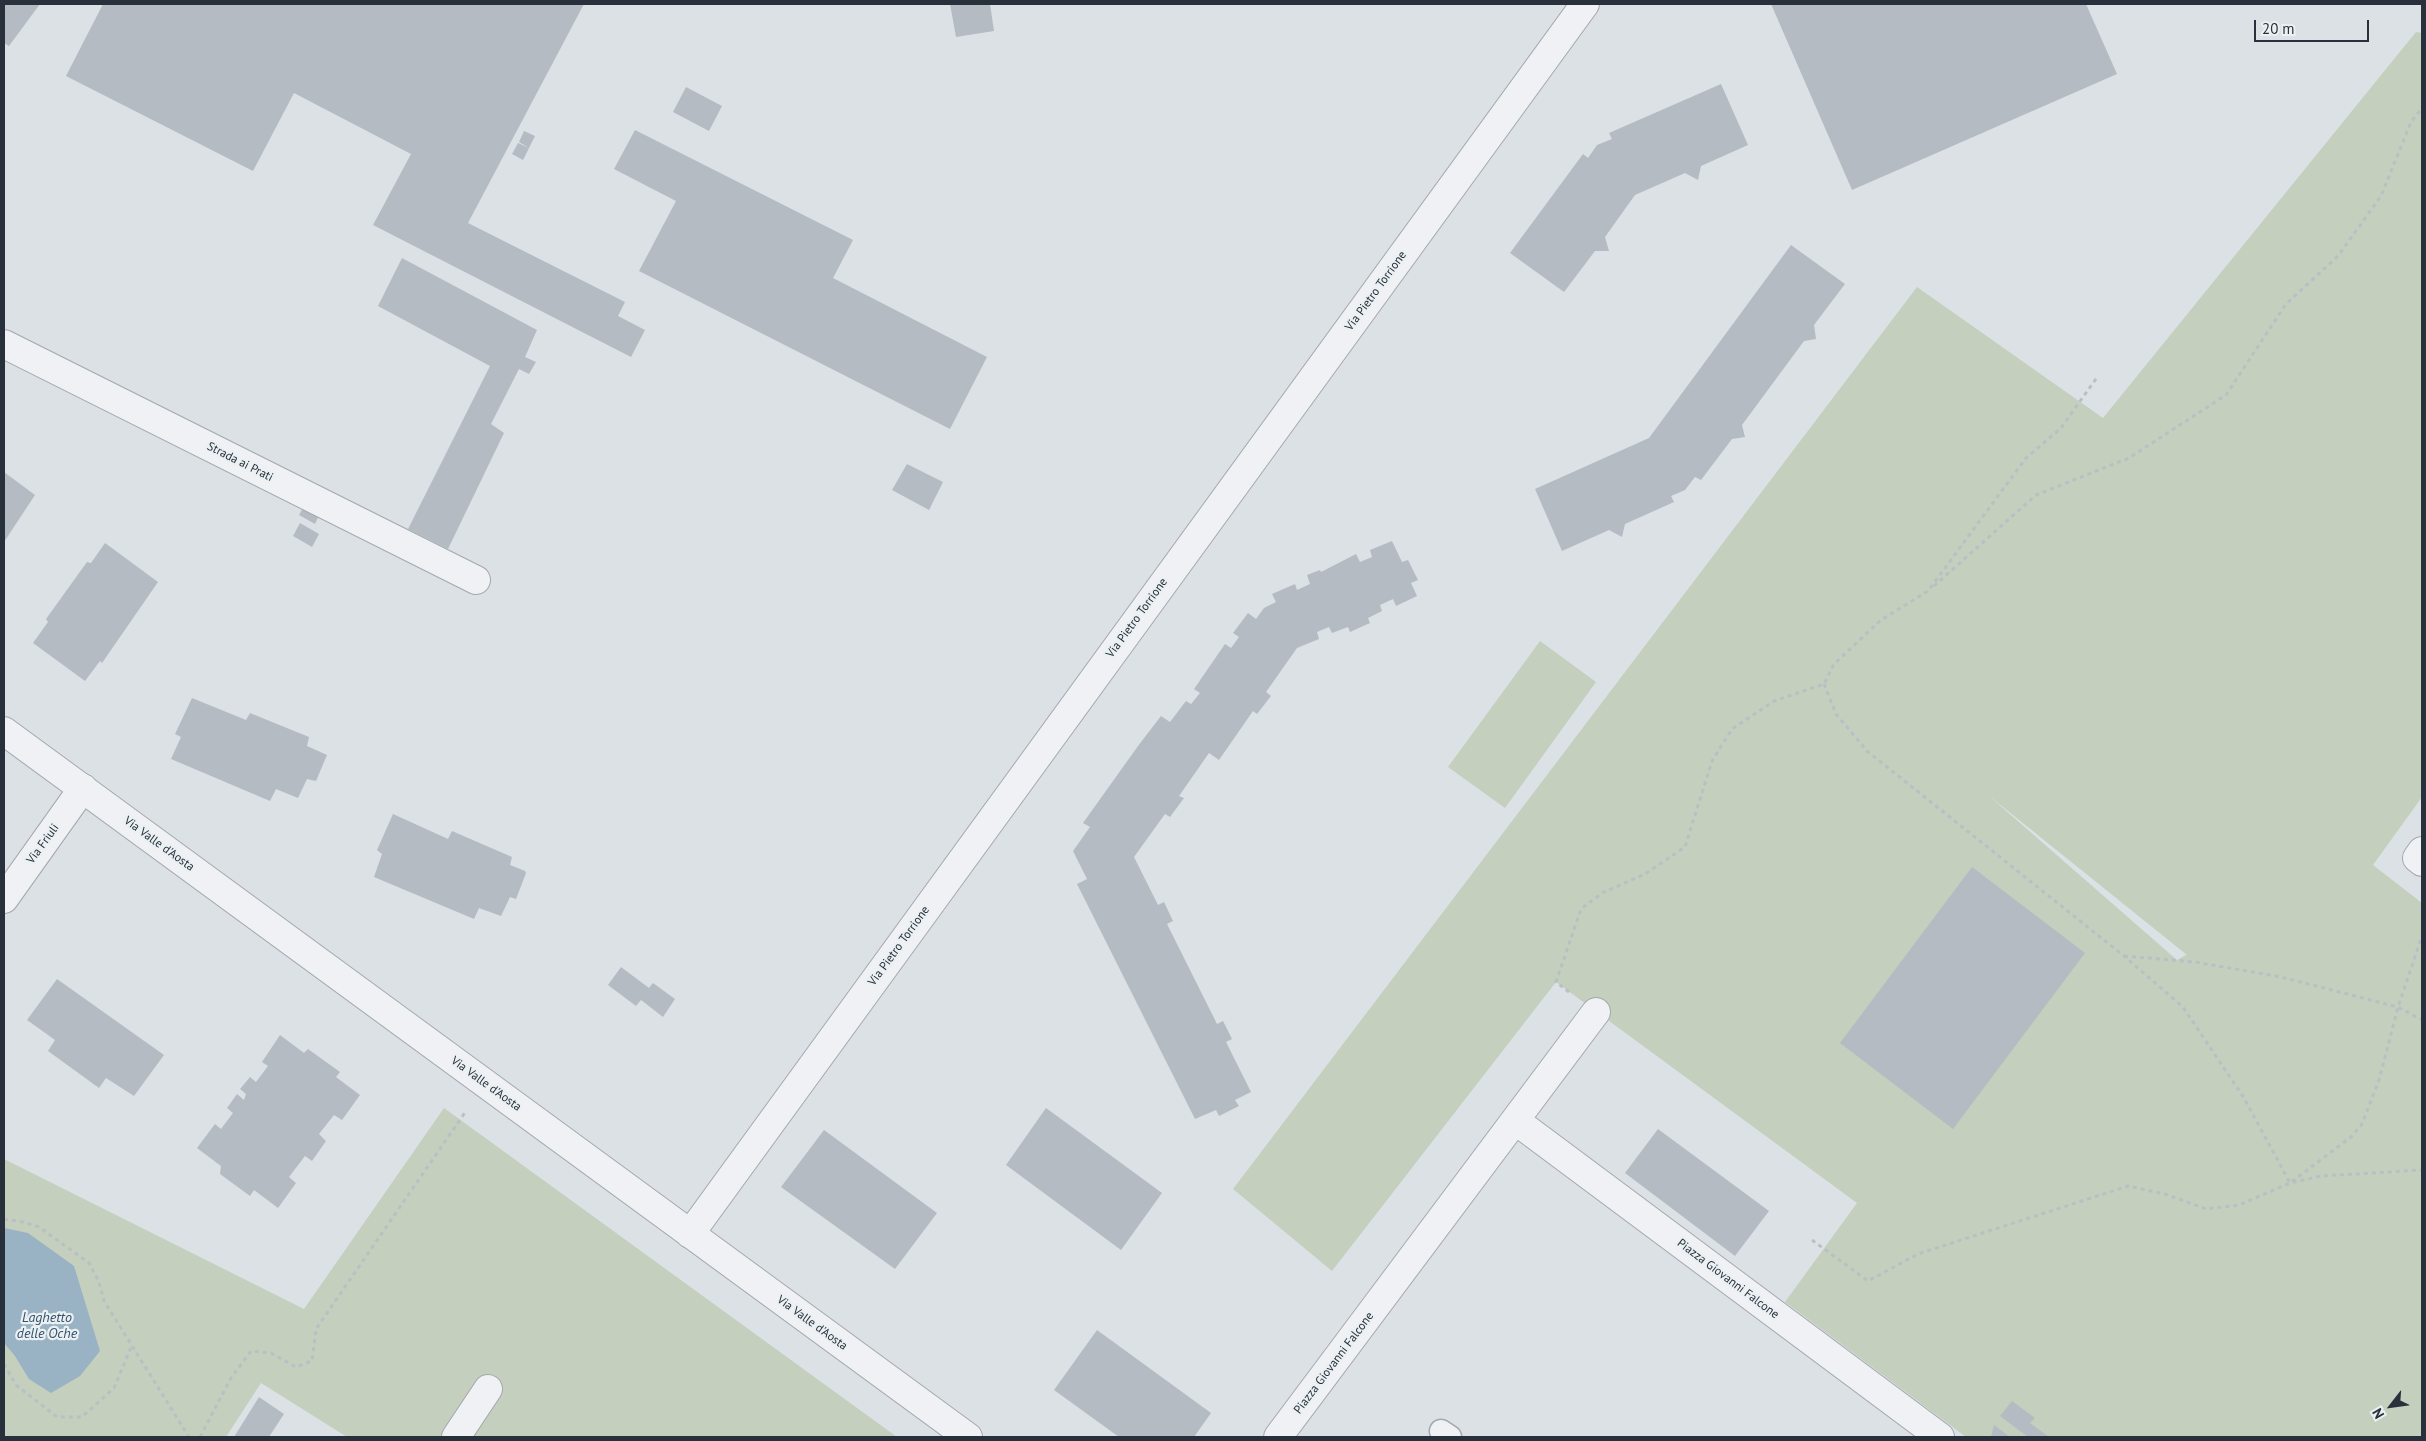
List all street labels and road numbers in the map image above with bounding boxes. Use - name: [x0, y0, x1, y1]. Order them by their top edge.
- street label: Via Pietro Torrione: [1342, 248, 1410, 334]
- street label: Strada ai Prati: [205, 439, 275, 485]
- street label: Via Pietro Torrione: [1103, 575, 1171, 661]
- street label: Via Valle d'Aosta: [121, 814, 197, 874]
- street label: Via Friuli: [24, 821, 62, 867]
- street label: Via Pietro Torrione: [865, 903, 933, 989]
- street label: Via Valle d'Aosta: [448, 1054, 524, 1114]
- street label: Piazza Giovanni Falcone: [1674, 1236, 1782, 1322]
- street label: Via Valle d'Aosta: [774, 1293, 850, 1353]
- street label: Piazza Giovanni Falcone: [1291, 1309, 1377, 1417]

